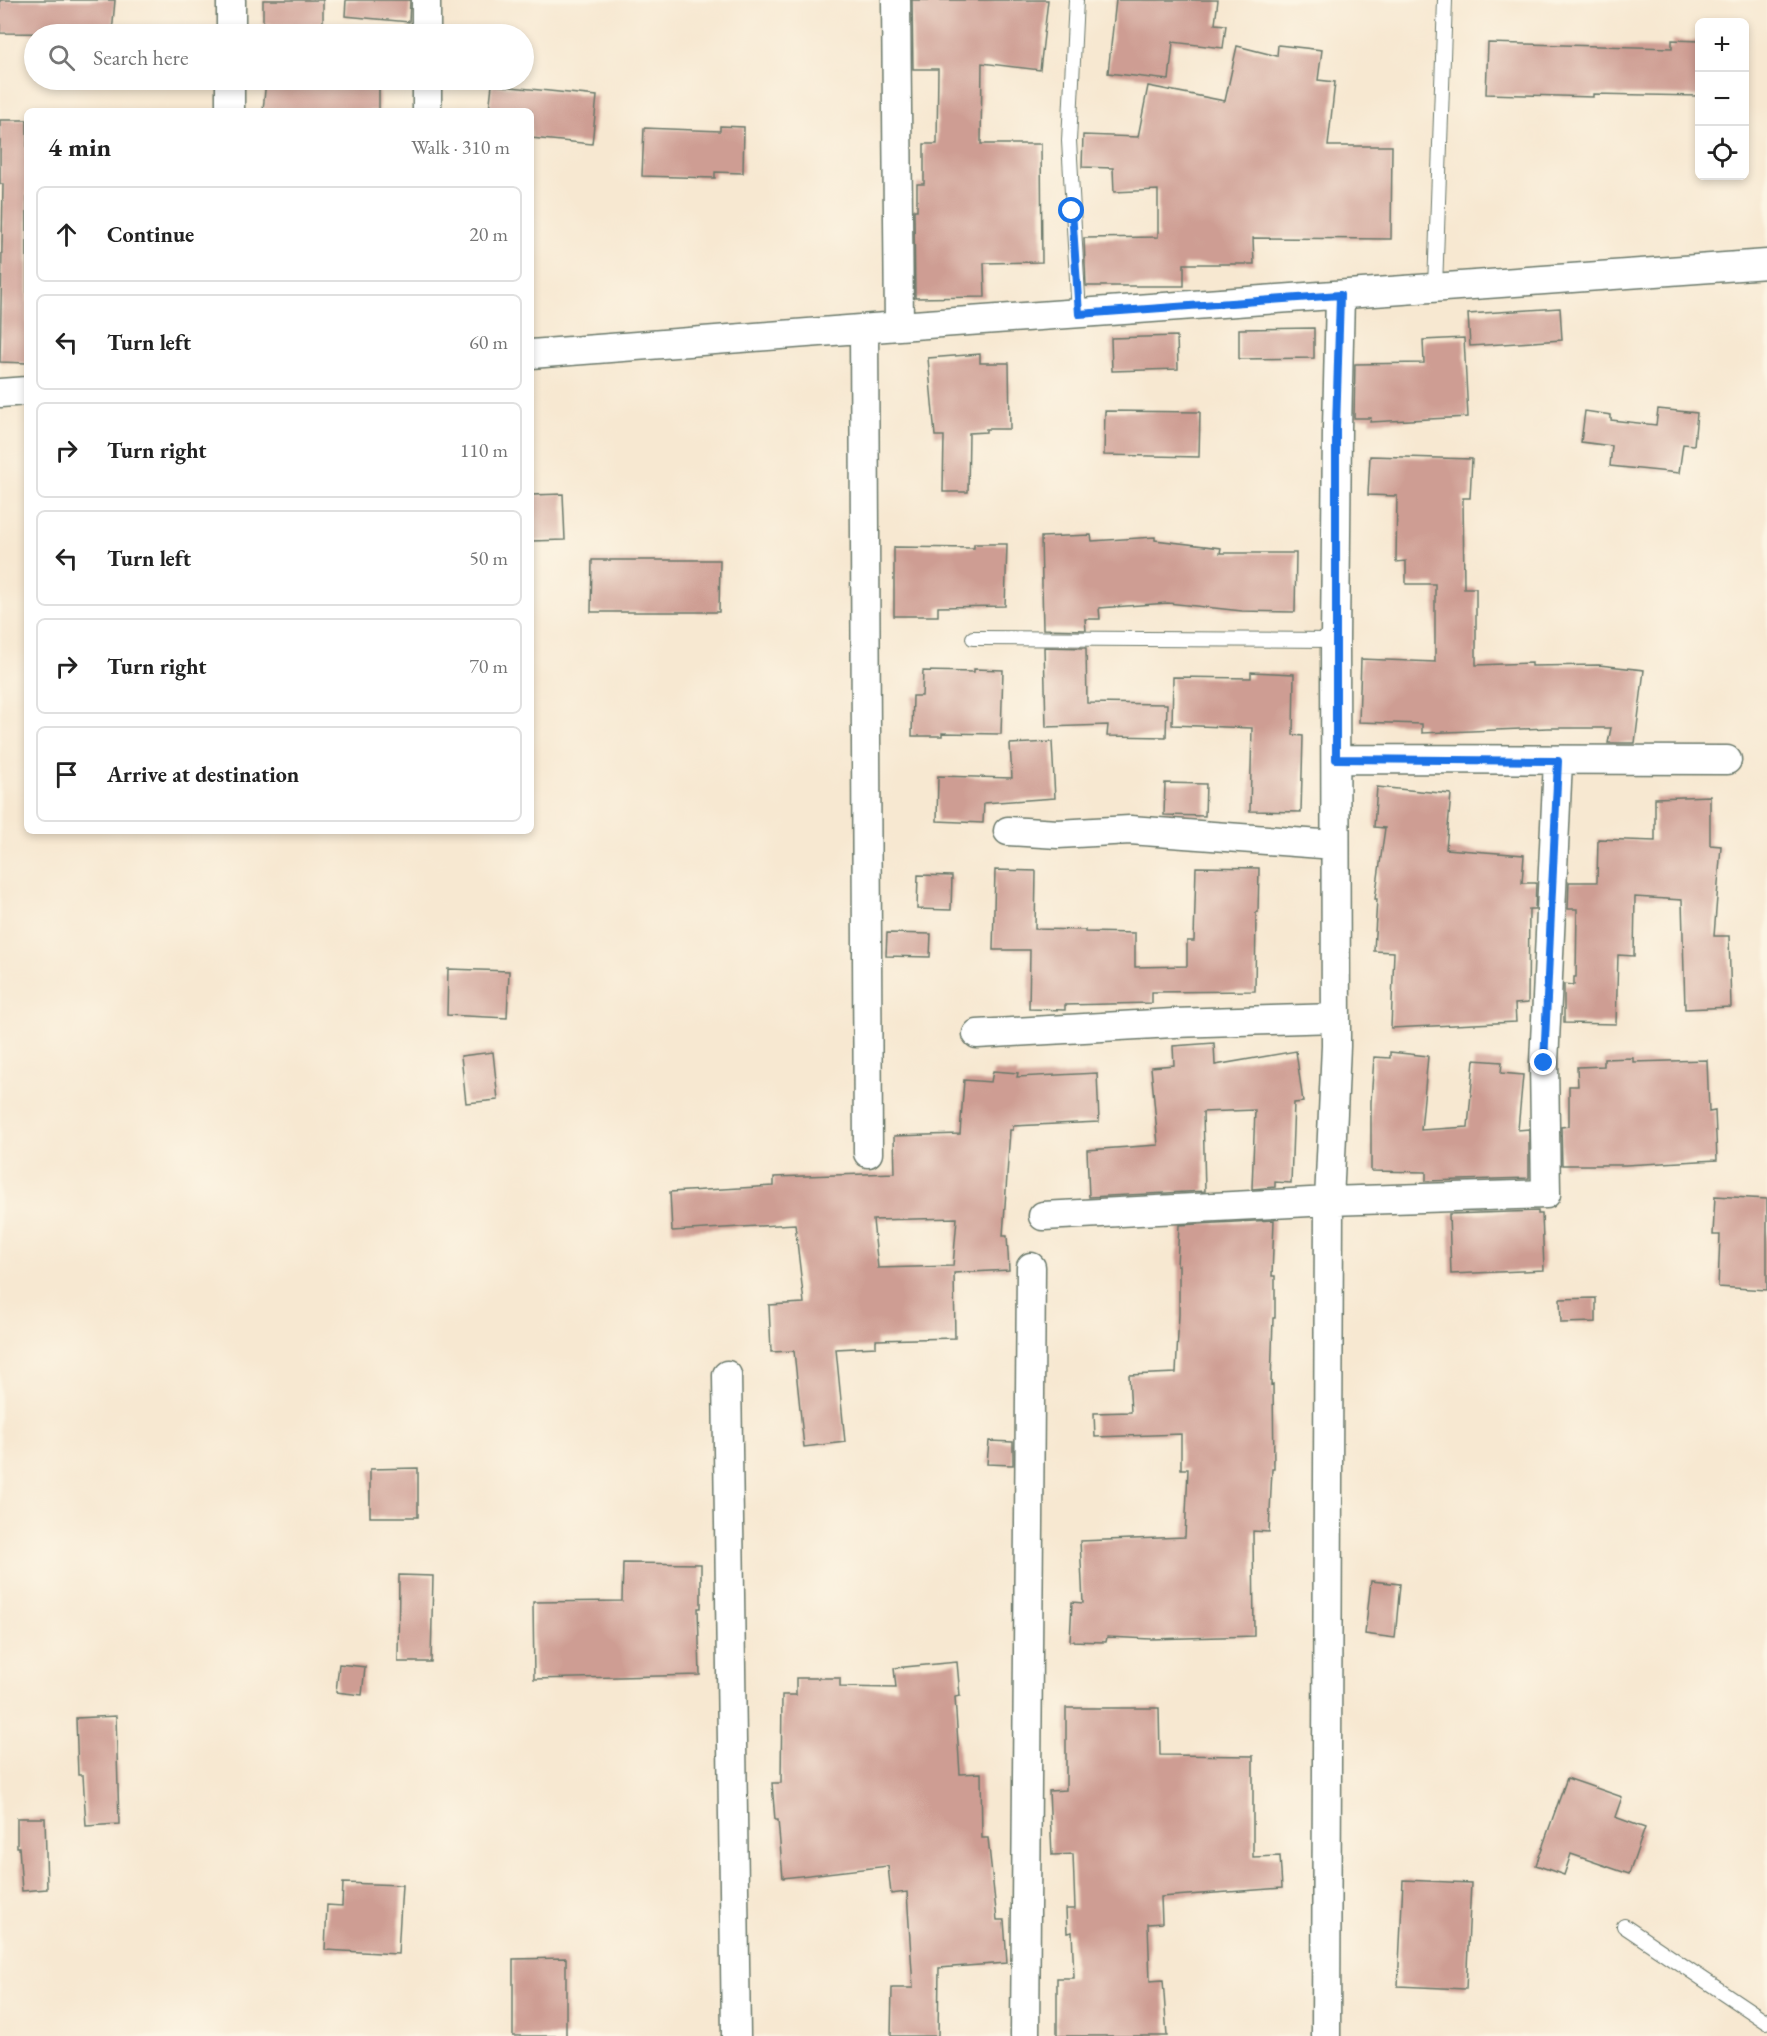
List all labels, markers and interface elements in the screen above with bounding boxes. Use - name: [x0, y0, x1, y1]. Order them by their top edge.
- map controls: [1695, 18, 1749, 180]
- button: +: [1695, 18, 1749, 72]
- search box: [24, 24, 534, 90]
- icon: search: [45, 41, 78, 74]
- text: Search here: [93, 43, 188, 72]
- button: −: [1695, 72, 1749, 126]
- button: locate: [1695, 126, 1749, 180]
- text: 4 min: [48, 130, 111, 164]
- text: Walk · 310 m: [411, 134, 510, 160]
- route start: [1058, 197, 1084, 223]
- icon: ahead: [50, 218, 83, 251]
- text: Continue: [107, 220, 194, 249]
- text: 20 m: [469, 221, 508, 247]
- icon: left: [50, 326, 83, 359]
- text: Turn left: [107, 328, 191, 357]
- text: 60 m: [469, 329, 508, 355]
- icon: right: [50, 434, 83, 467]
- text: Turn right: [107, 436, 206, 465]
- text: 110 m: [460, 437, 508, 463]
- icon: left: [50, 542, 83, 575]
- text: Turn left: [107, 544, 191, 573]
- text: 50 m: [469, 545, 508, 571]
- icon: right: [50, 650, 83, 683]
- text: Turn right: [107, 652, 206, 681]
- text: 70 m: [469, 653, 508, 679]
- icon: arrive: [50, 758, 83, 791]
- text: Arrive at destination: [107, 760, 299, 789]
- route end: [1530, 1049, 1556, 1075]

